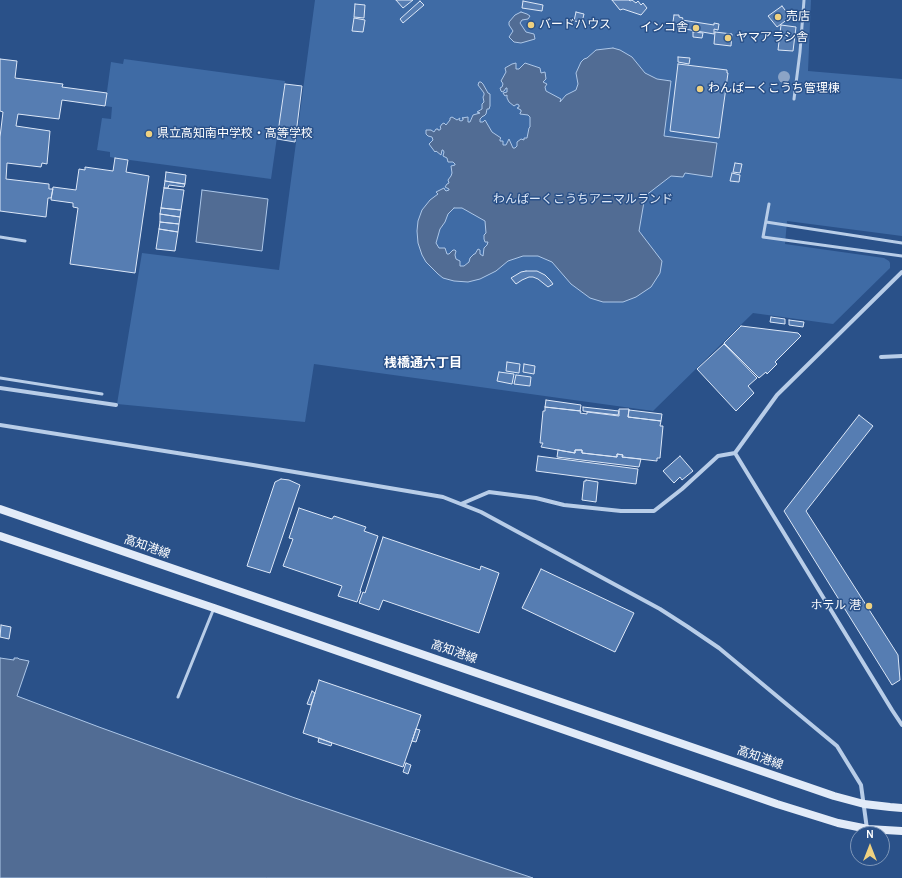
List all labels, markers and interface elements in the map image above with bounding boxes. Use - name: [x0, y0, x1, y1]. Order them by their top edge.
- place label: 売店: [786, 10, 810, 24]
- marker: 売店: [773, 12, 783, 22]
- place label: バードハウス: [539, 18, 611, 32]
- marker: バードハウス: [526, 20, 536, 30]
- place label: インコ舎: [640, 21, 688, 35]
- marker: インコ舎: [691, 23, 701, 33]
- place label: ヤマアラシ舎: [736, 31, 808, 45]
- marker: ヤマアラシ舎: [723, 33, 733, 43]
- place label: わんぱーくこうち管理棟: [708, 82, 840, 96]
- marker: わんぱーくこうち管理棟: [695, 84, 705, 94]
- place label: 県立高知南中学校・高等学校: [157, 127, 313, 141]
- marker: 県立高知南中学校・高等学校: [144, 129, 154, 139]
- park label: わんぱーくこうちアニマルランド: [493, 193, 673, 207]
- district label: 桟橋通六丁目: [384, 355, 462, 371]
- street label: 高知港線: [122, 532, 172, 562]
- place label: ホテル 港: [810, 599, 861, 613]
- marker: ホテル 港: [864, 601, 874, 611]
- street label: 高知港線: [429, 637, 479, 667]
- street label: 高知港線: [735, 743, 785, 773]
- north arrow: [850, 826, 890, 866]
- text: N: [866, 828, 874, 841]

